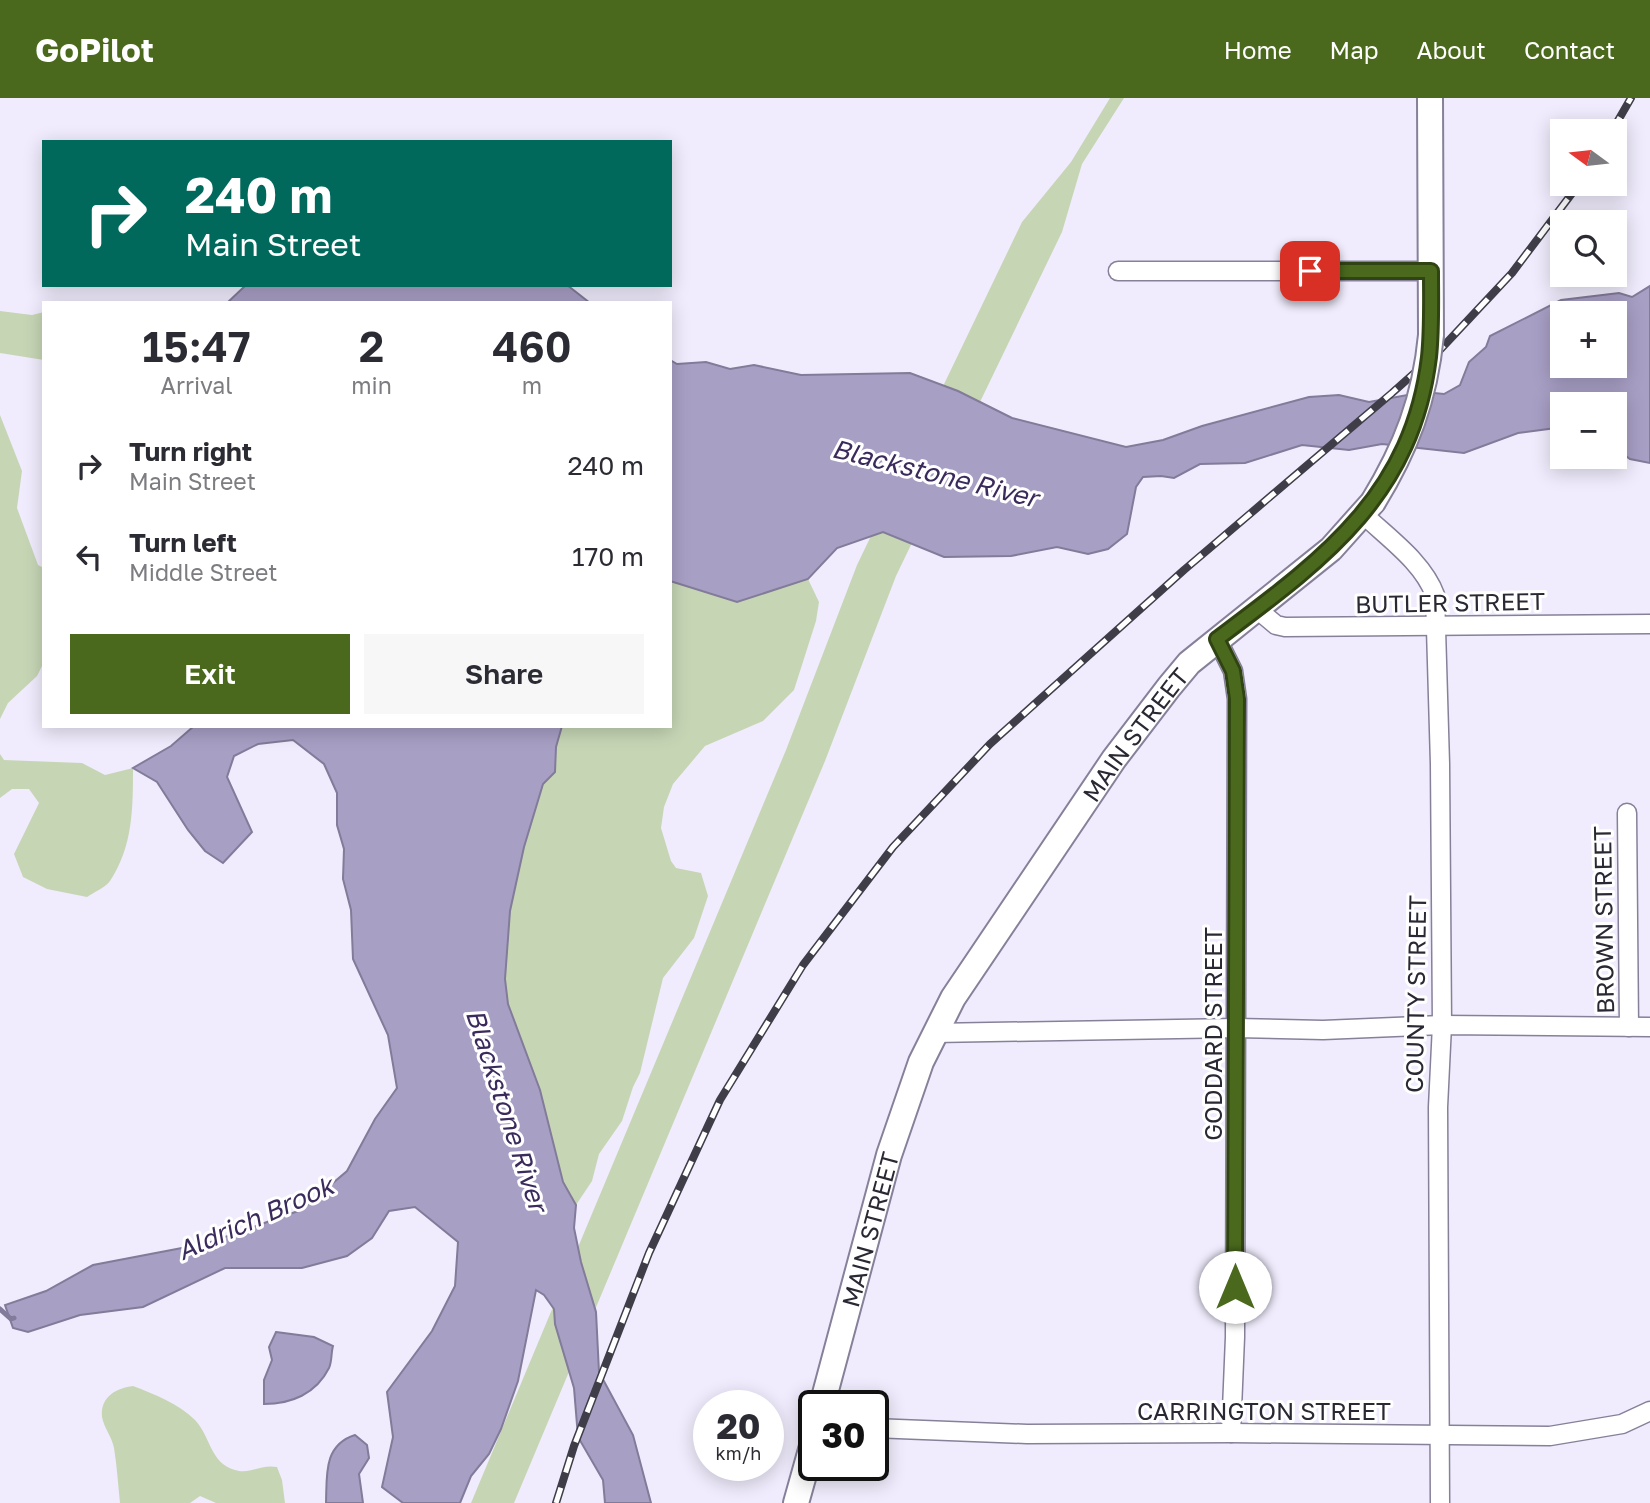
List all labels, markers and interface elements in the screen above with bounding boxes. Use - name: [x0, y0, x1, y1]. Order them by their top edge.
- text: GoPilot: [35, 30, 154, 69]
- text: Home: [1224, 35, 1292, 64]
- text: Map: [1330, 35, 1379, 64]
- text: About: [1417, 35, 1486, 64]
- text: Contact: [1524, 35, 1615, 64]
- north arrow: [1550, 119, 1628, 196]
- map controls: [1550, 119, 1627, 469]
- text: 240 m: [185, 165, 333, 224]
- icon: right: [70, 168, 161, 259]
- button: search: [1550, 210, 1627, 287]
- text: Main Street: [185, 225, 362, 263]
- pin: [1280, 241, 1340, 301]
- icon: arrive: [1291, 252, 1329, 290]
- button: +: [1550, 301, 1627, 378]
- text: 15:47: [142, 321, 251, 371]
- text: 2: [359, 321, 384, 371]
- text: 460: [492, 321, 572, 371]
- text: Arrival: [161, 371, 233, 399]
- text: min: [351, 371, 392, 399]
- text: m: [522, 371, 542, 399]
- button: −: [1550, 392, 1627, 469]
- water label: Blackstone River: [829, 432, 1045, 514]
- text: Turn right: [129, 436, 252, 467]
- icon: right: [70, 447, 108, 485]
- text: 240 m: [567, 450, 644, 481]
- text: Main Street: [129, 467, 256, 495]
- text: Turn left: [129, 527, 237, 558]
- icon: left: [70, 538, 108, 576]
- text: 170 m: [572, 541, 644, 572]
- text: Middle Street: [129, 558, 278, 586]
- street label: BUTLER STREET: [1355, 586, 1545, 618]
- button: Exit: [70, 634, 350, 714]
- button: Share: [364, 634, 644, 714]
- street label: MAIN STREET: [1075, 661, 1194, 807]
- street label: BROWN STREET: [1587, 826, 1619, 1014]
- street label: COUNTY STREET: [1399, 895, 1431, 1093]
- street label: GODDARD STREET: [1198, 927, 1227, 1141]
- water label: Blackstone River: [460, 1005, 555, 1219]
- street label: MAIN STREET: [834, 1148, 904, 1310]
- water label: Aldrich Brook: [172, 1169, 340, 1266]
- position arrow: [1198, 1250, 1272, 1324]
- speed limit sign: 30: [798, 1390, 889, 1481]
- street label: CARRINGTON STREET: [1137, 1396, 1391, 1425]
- text: 20: [716, 1405, 761, 1447]
- text: km/h: [716, 1442, 761, 1464]

